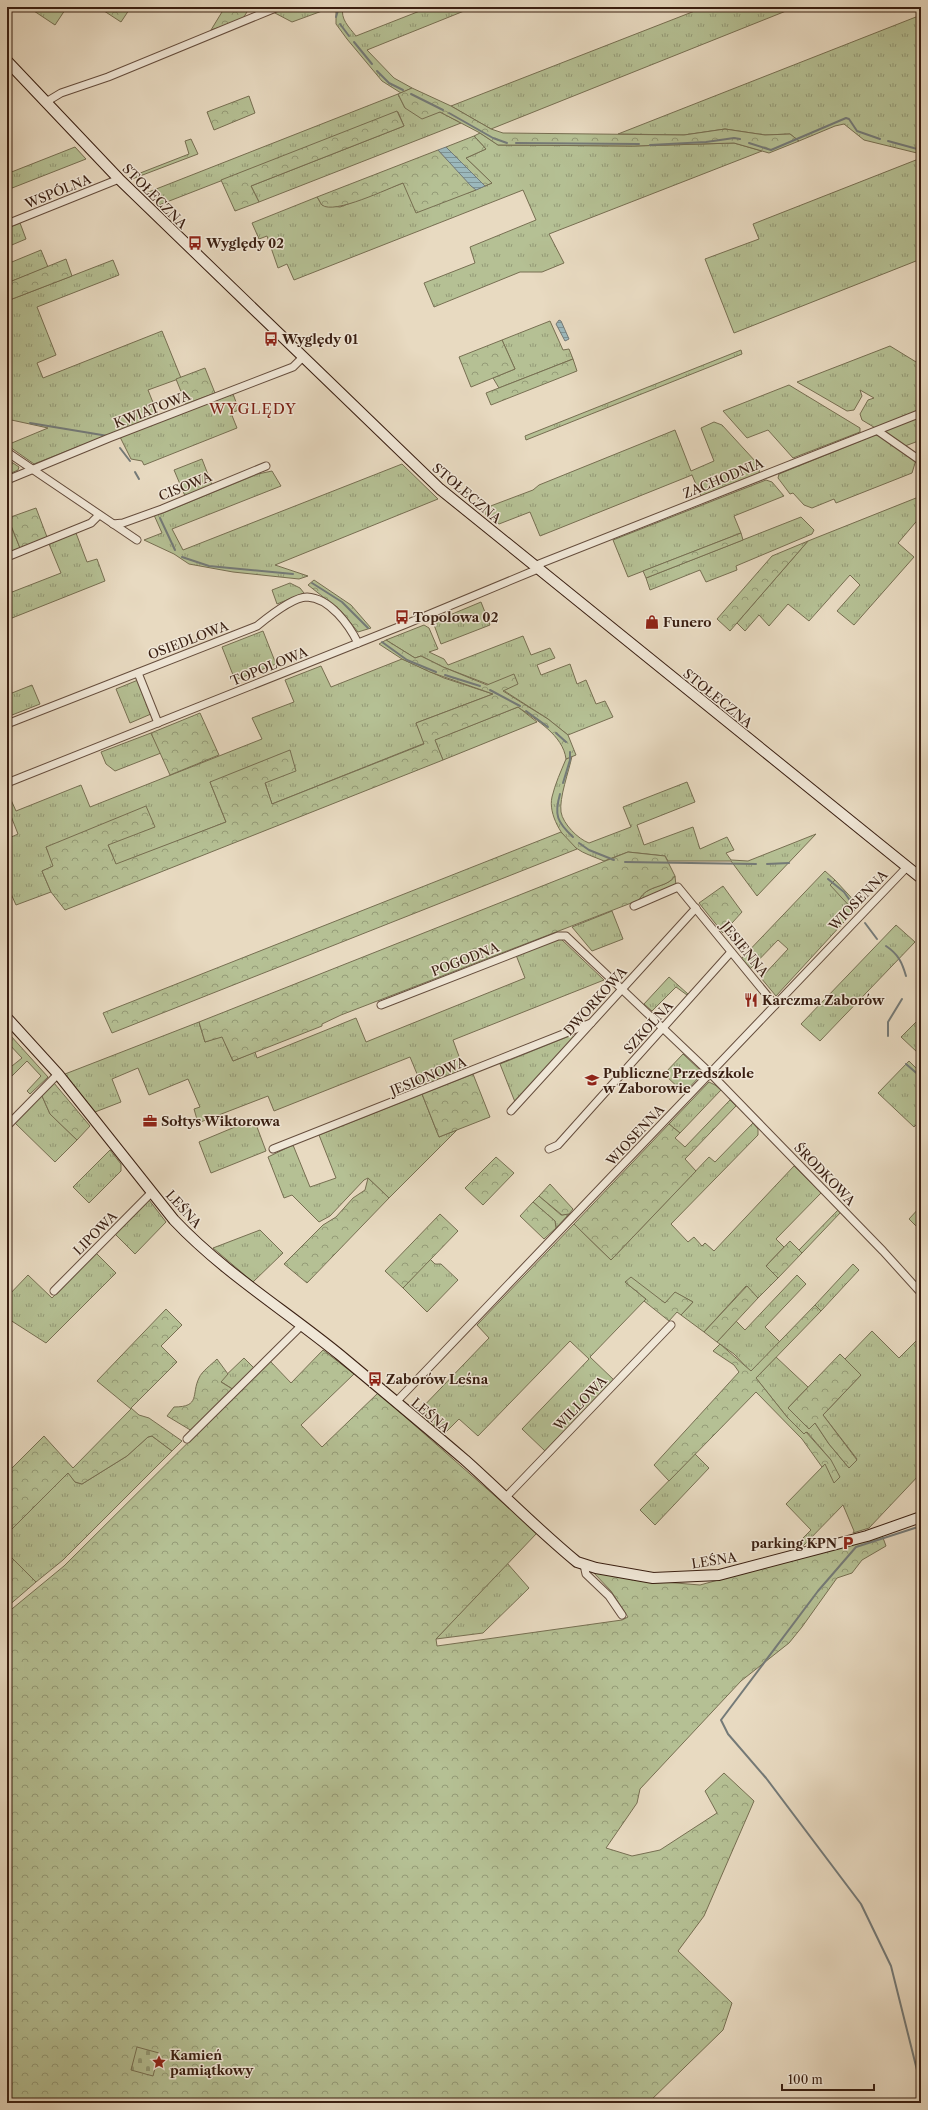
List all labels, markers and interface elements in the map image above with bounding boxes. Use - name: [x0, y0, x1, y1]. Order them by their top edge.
- street label: STOŁECZNA: [119, 160, 191, 232]
- street label: WSPÓLNA: [22, 170, 94, 212]
- bus stop icon: Wyględy 02: [187, 235, 203, 251]
- place label: Wyględy 02: [205, 235, 284, 251]
- bus stop icon: Wyględy 01: [263, 331, 279, 347]
- place label: Wyględy 01: [281, 331, 358, 347]
- street label: KWIATOWA: [111, 387, 193, 431]
- district label: WYGLĘDY: [208, 399, 297, 418]
- street label: ZACHODNIA: [680, 454, 766, 501]
- street label: STOŁECZNA: [429, 460, 505, 527]
- street label: CISOWA: [156, 468, 214, 504]
- bus stop icon: Topolowa 02: [394, 609, 410, 625]
- place label: Topolowa 02: [413, 609, 499, 625]
- shop icon: Funero: [644, 614, 660, 630]
- place label: Funero: [663, 614, 712, 630]
- street label: OSIEDLOWA: [146, 617, 231, 663]
- street label: TOPOLOWA: [228, 643, 310, 689]
- street label: STOŁECZNA: [680, 665, 756, 731]
- street label: WIOSENNA: [825, 866, 891, 934]
- street label: JESIENNA: [717, 917, 772, 980]
- street label: POGODNA: [429, 939, 501, 979]
- street label: DWORKOWA: [560, 963, 630, 1039]
- restaurant icon: Karczma Zaborów: [743, 992, 759, 1008]
- place label: Karczma Zaborów: [762, 992, 885, 1008]
- street label: SZKOLNA: [620, 997, 676, 1057]
- street label: JESIONOWA: [386, 1053, 469, 1099]
- place label: Publiczne Przedszkole w Zaborowie: [602, 1065, 754, 1096]
- school or university icon: Publiczne Przedszkole w Zaborowie: [584, 1072, 600, 1088]
- street label: WIOSENNA: [602, 1101, 668, 1170]
- office icon: Sołtys Wiktorowa: [142, 1113, 158, 1129]
- place label: Sołtys Wiktorowa: [161, 1113, 280, 1129]
- street label: ŚRODKOWA: [791, 1139, 859, 1209]
- street label: LEŚNA: [163, 1187, 205, 1232]
- street label: LIPOWA: [70, 1208, 120, 1258]
- bus stop icon: Zaborów Leśna: [367, 1371, 383, 1387]
- place label: Zaborów Leśna: [386, 1371, 489, 1387]
- street label: WILLOWA: [549, 1372, 610, 1434]
- street label: LEŚNA: [408, 1394, 454, 1436]
- place label: parking KPN: [751, 1535, 837, 1551]
- parking icon: parking KPN: [840, 1535, 856, 1551]
- street label: LEŚNA: [690, 1548, 738, 1571]
- place label: Kamień pamiątkowy: [170, 2047, 254, 2078]
- place icon: Kamień pamiątkowy: [151, 2054, 167, 2070]
- scale bar: [782, 2066, 874, 2092]
- text: 100 m: [788, 2072, 823, 2087]

